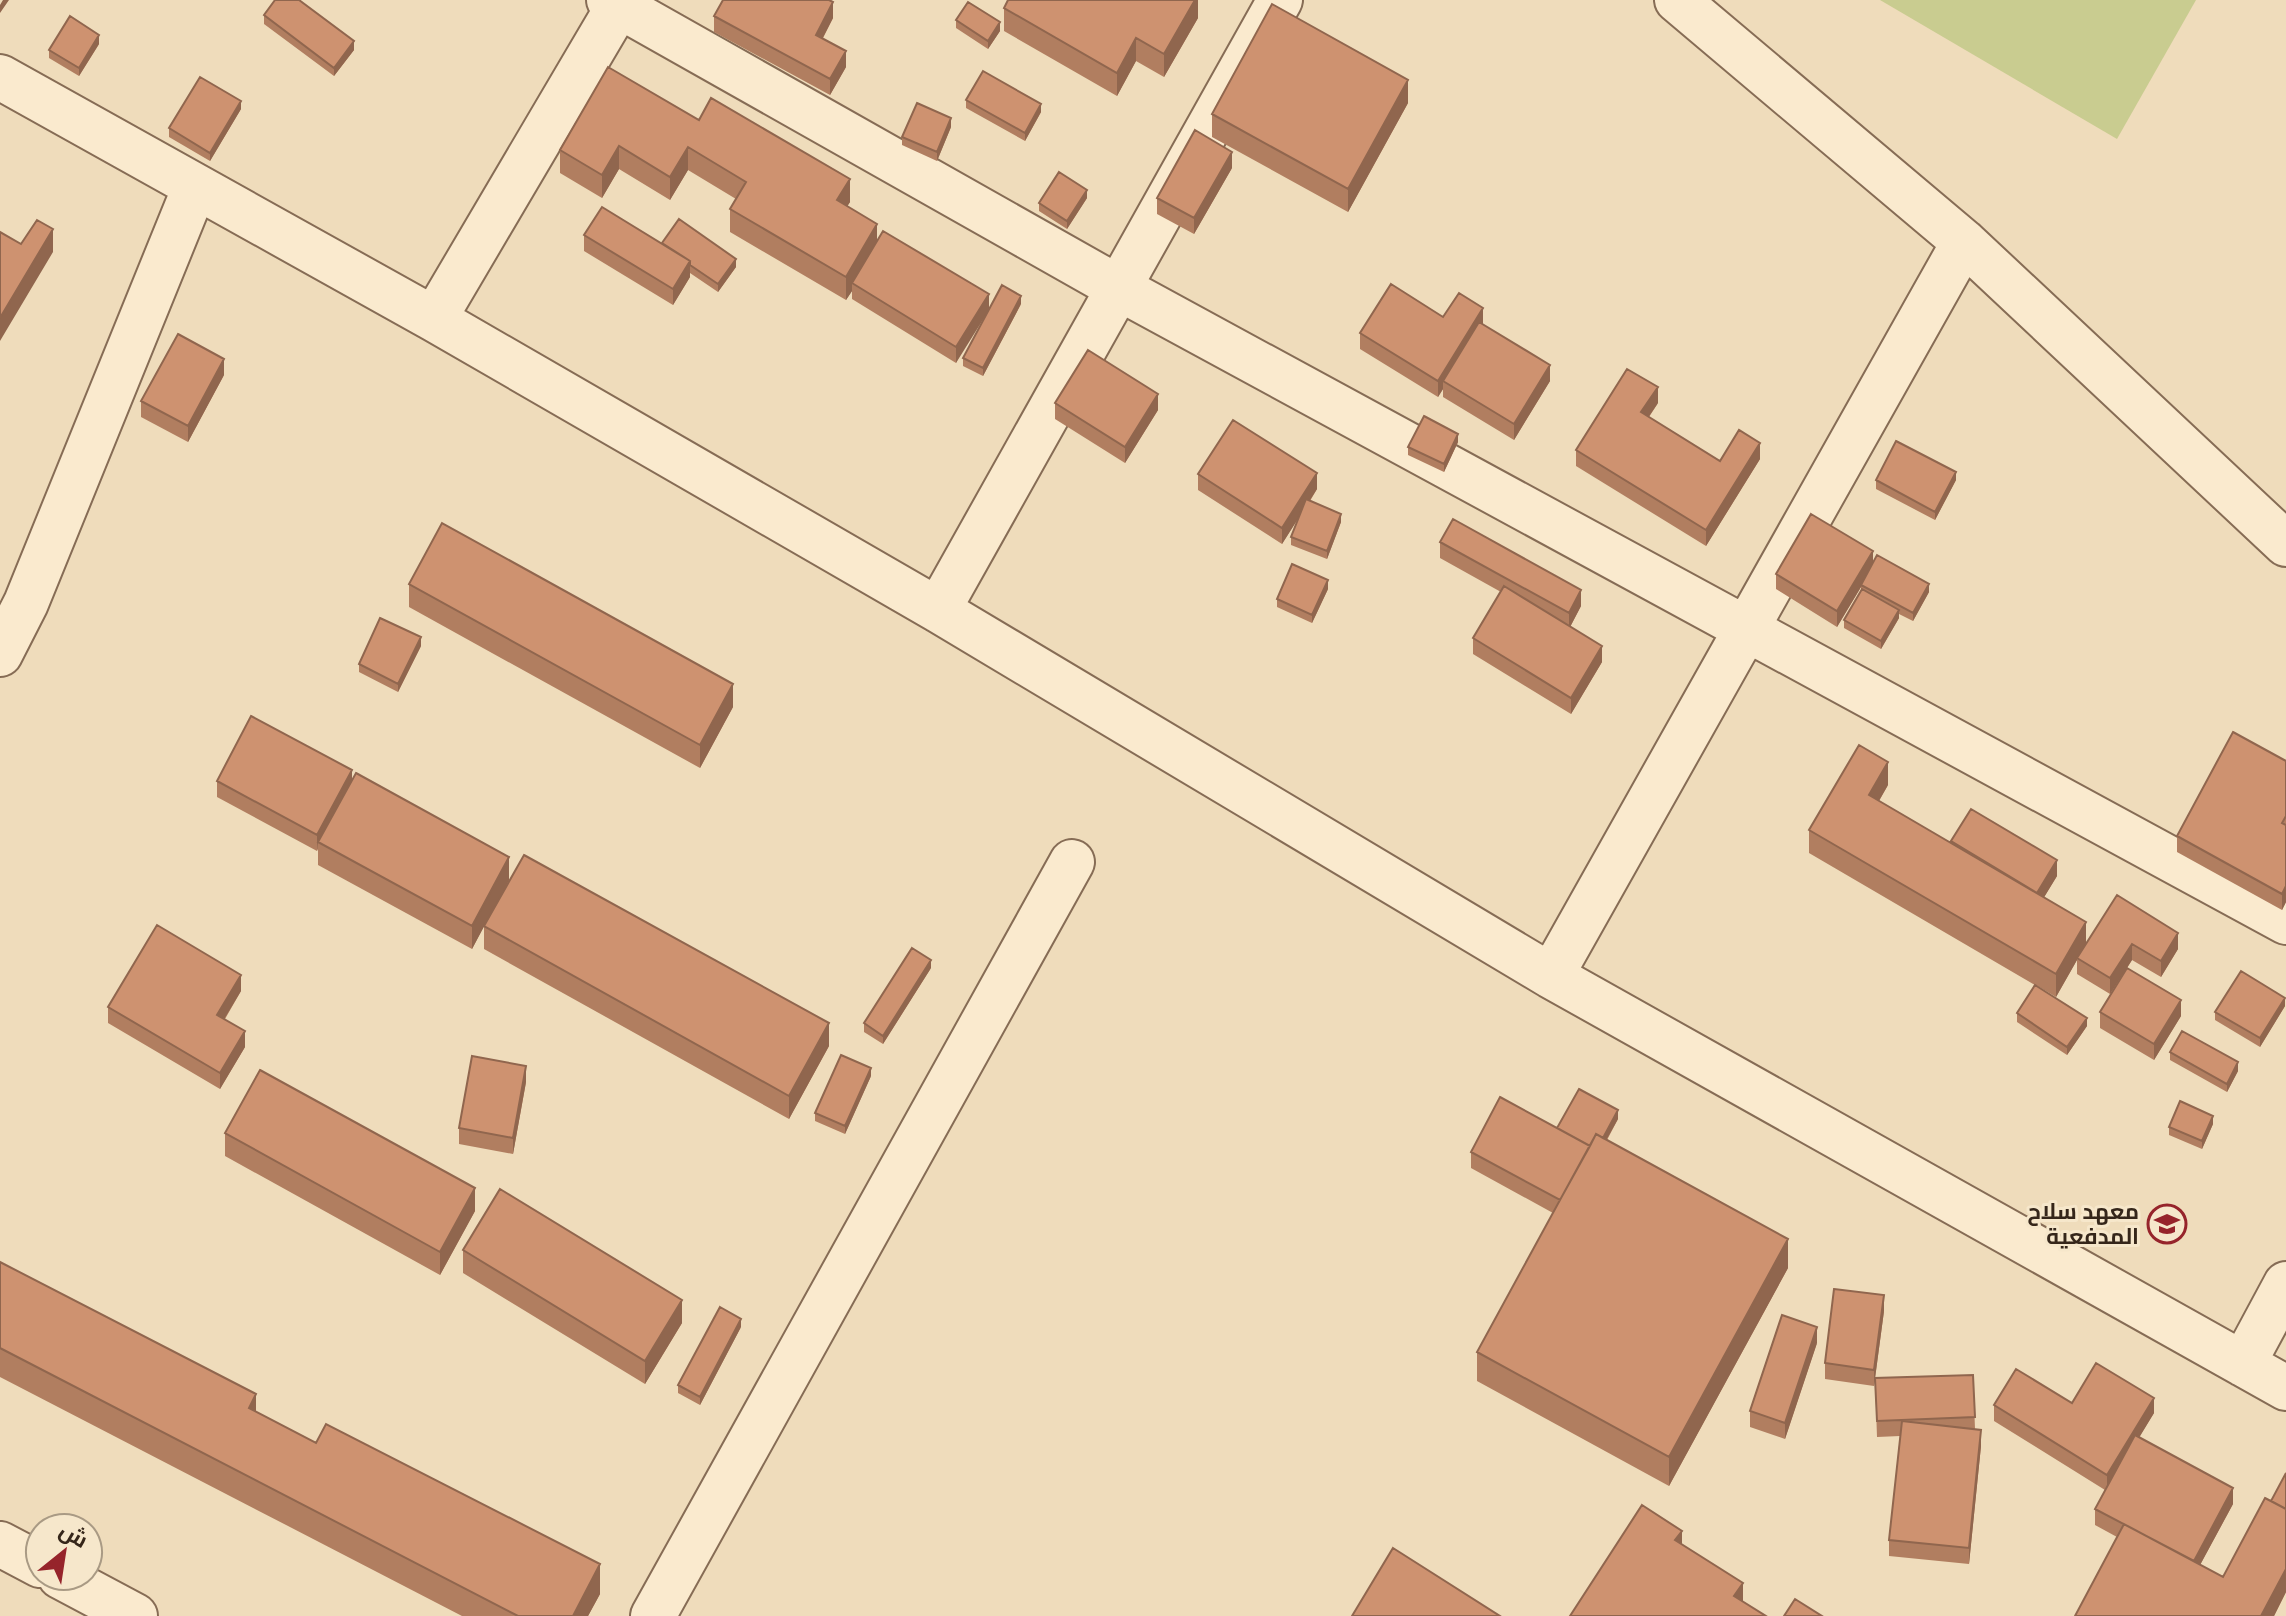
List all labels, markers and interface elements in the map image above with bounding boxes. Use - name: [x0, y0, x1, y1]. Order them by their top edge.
- place label: معهد سلاح المدفعية: [2027, 1197, 2139, 1250]
- school or university icon: معهد سلاح المدفعية: [2146, 1203, 2188, 1245]
- north arrow: [24, 1512, 104, 1592]
- text: ش: [55, 1515, 93, 1554]

